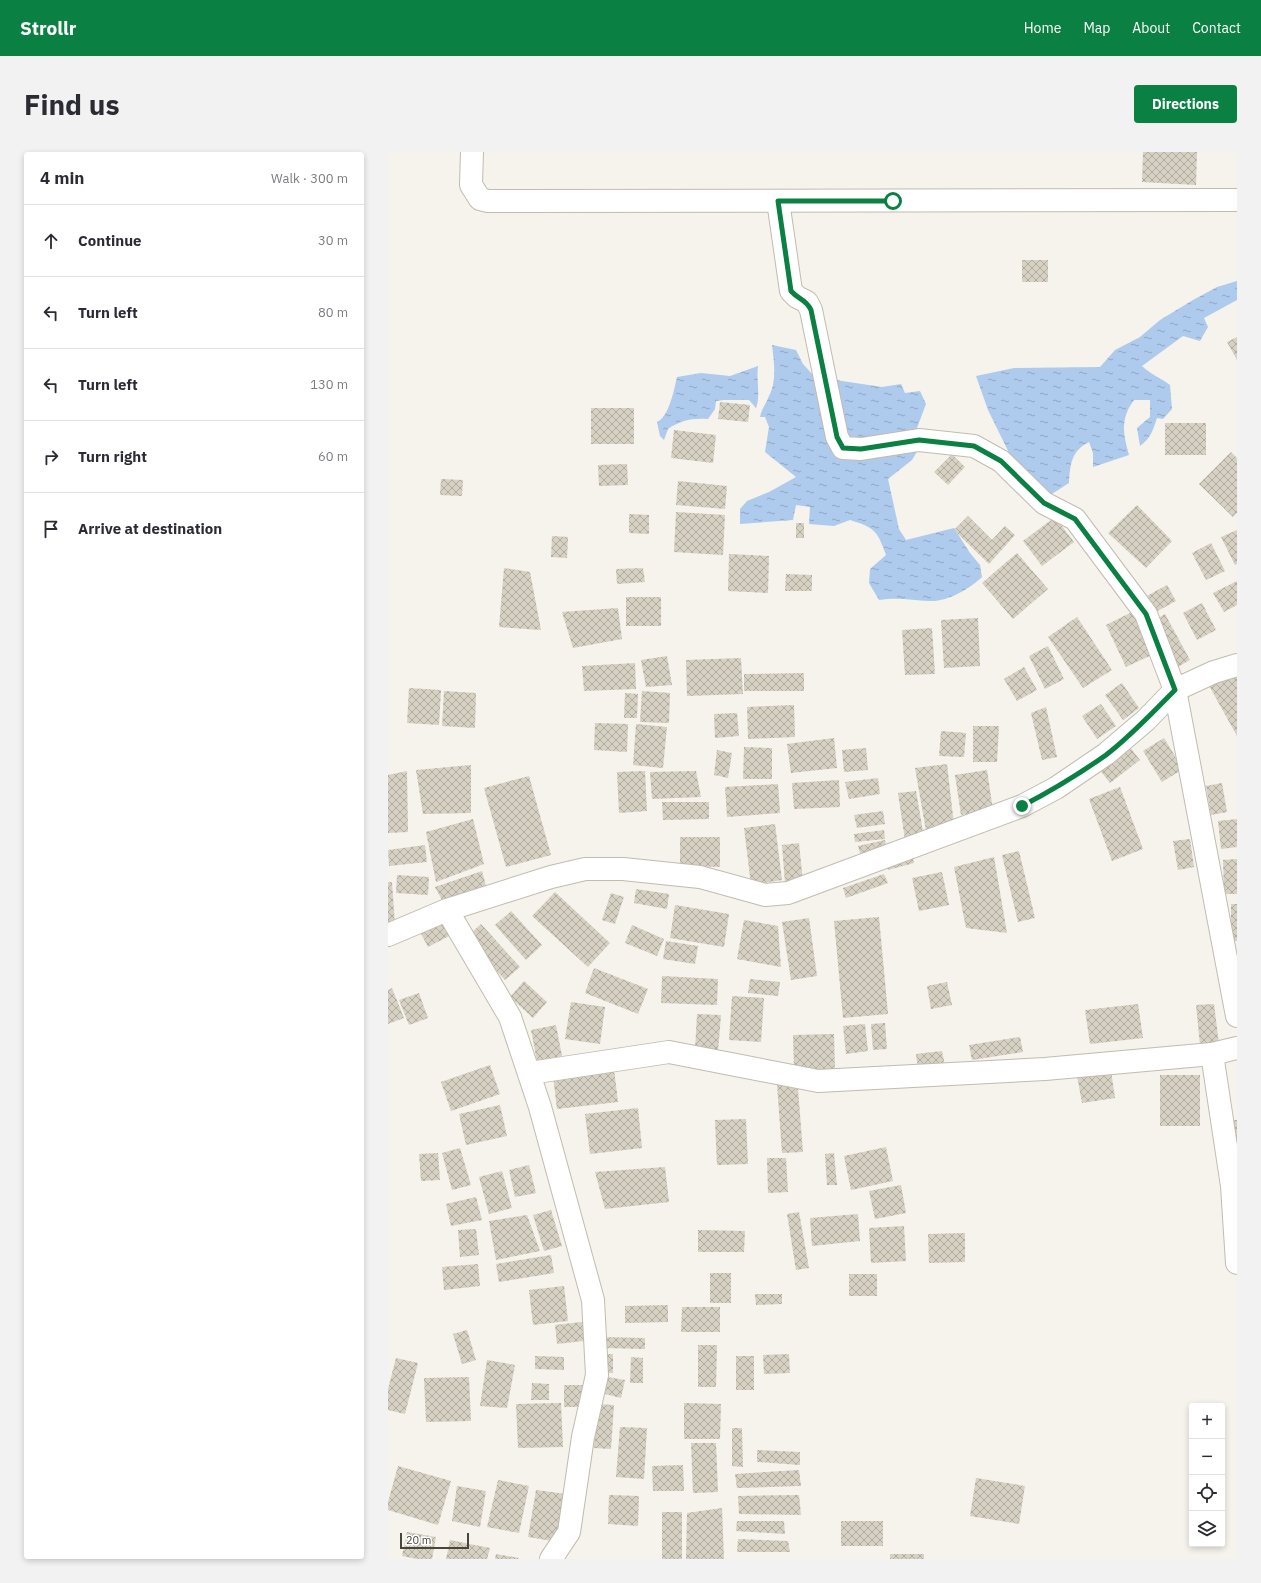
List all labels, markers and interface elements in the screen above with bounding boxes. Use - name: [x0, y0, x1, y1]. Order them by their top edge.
- text: Strollr: [20, 16, 76, 40]
- text: Home: [1024, 19, 1061, 37]
- text: Map: [1083, 19, 1110, 37]
- text: About: [1132, 19, 1170, 37]
- text: Contact: [1192, 19, 1241, 37]
- button: Directions: [1134, 85, 1237, 123]
- text: Find us: [24, 86, 120, 123]
- text: 4 min: [40, 167, 84, 189]
- text: Walk · 300 m: [271, 170, 348, 187]
- route start: [884, 192, 902, 210]
- icon: ahead: [40, 230, 62, 252]
- text: Continue: [78, 231, 142, 250]
- text: 30 m: [318, 232, 348, 249]
- icon: left: [40, 302, 62, 324]
- text: Turn left: [78, 303, 138, 322]
- text: 80 m: [318, 304, 348, 321]
- icon: left: [40, 374, 62, 396]
- text: Turn left: [78, 375, 138, 394]
- text: 130 m: [310, 376, 348, 393]
- icon: right: [40, 446, 62, 468]
- text: Turn right: [78, 447, 147, 466]
- text: 60 m: [318, 448, 348, 465]
- icon: arrive: [40, 518, 62, 540]
- text: Arrive at destination: [78, 519, 222, 538]
- route end: [1013, 797, 1031, 815]
- map controls: [1189, 1403, 1225, 1547]
- button: +: [1189, 1403, 1225, 1439]
- button: −: [1189, 1439, 1225, 1475]
- button: locate: [1189, 1475, 1225, 1511]
- button: layers: [1189, 1511, 1225, 1547]
- scale bar: [400, 1531, 469, 1550]
- text: 20 m: [406, 1533, 431, 1547]

